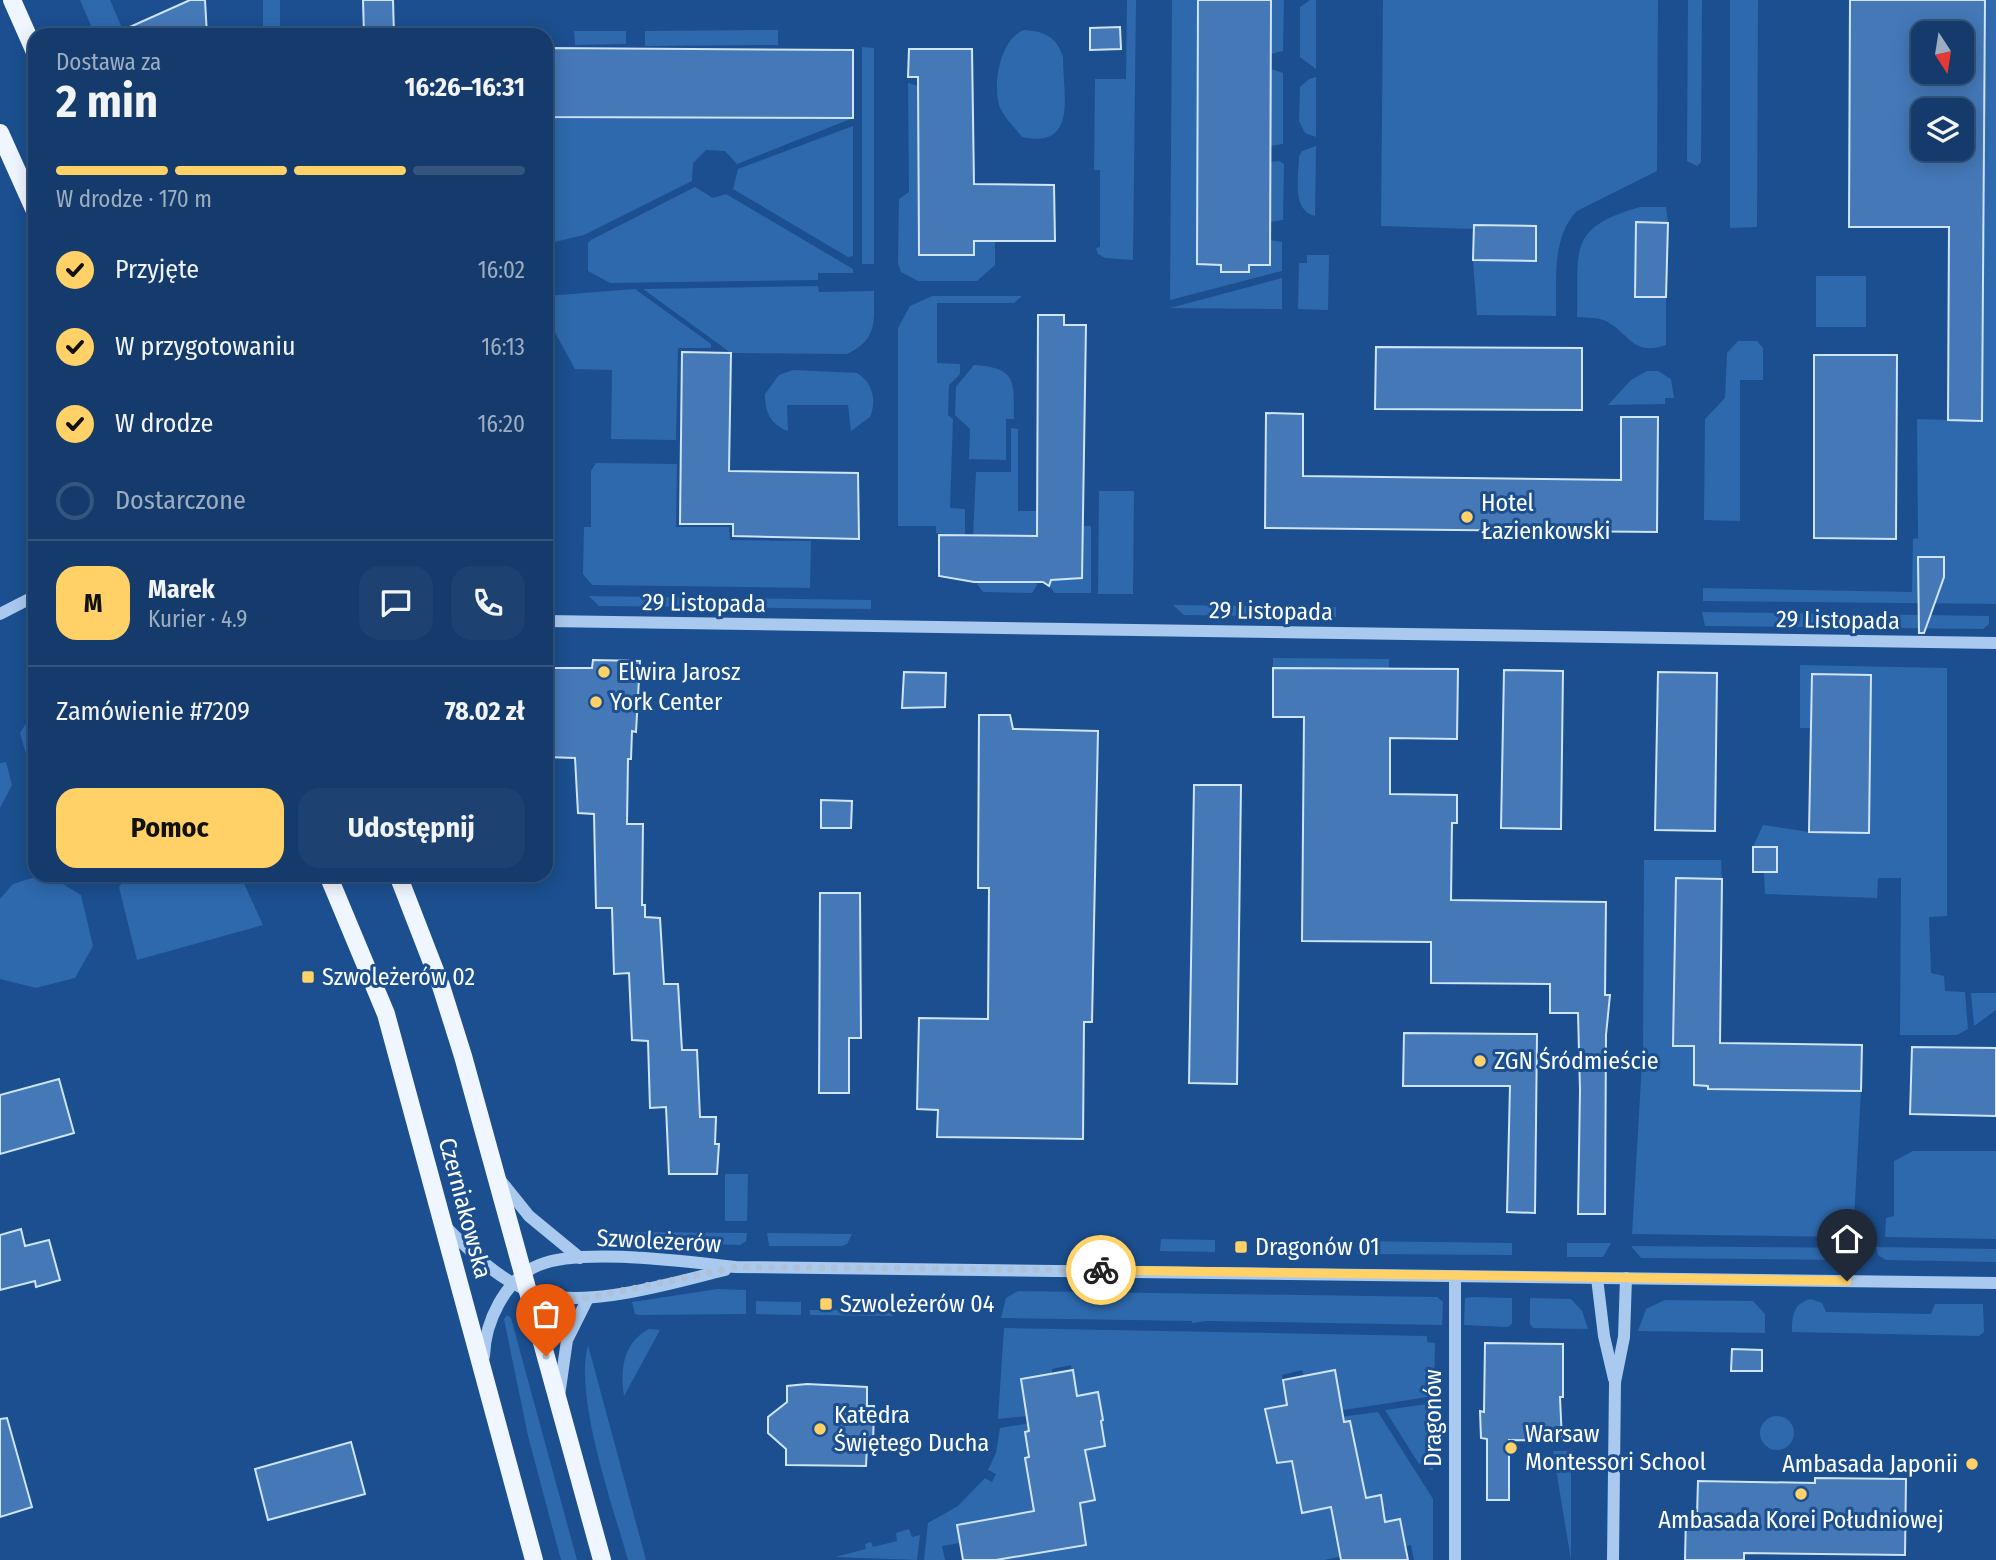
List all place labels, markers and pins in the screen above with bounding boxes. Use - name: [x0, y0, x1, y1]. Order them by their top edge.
- place label: Hotel Łazienkowski: [1481, 489, 1611, 545]
- marker: Hotel Łazienkowski: [1459, 509, 1475, 525]
- place label: Elwira Jarosz: [618, 658, 741, 686]
- marker: Elwira Jarosz: [596, 664, 612, 680]
- place label: York Center: [610, 688, 723, 716]
- marker: York Center: [588, 694, 604, 710]
- place label: Szwoleżerów 02: [322, 963, 475, 991]
- marker: Szwoleżerów 02: [300, 969, 316, 985]
- place label: ZGN Śródmieście: [1494, 1046, 1659, 1075]
- marker: ZGN Śródmieście: [1472, 1053, 1488, 1069]
- pin: [1817, 1209, 1877, 1281]
- place label: Dragonów 01: [1255, 1233, 1380, 1261]
- marker: Dragonów 01: [1233, 1239, 1249, 1255]
- pin: [516, 1284, 576, 1356]
- place label: Szwoleżerów 04: [840, 1290, 994, 1318]
- marker: Szwoleżerów 04: [818, 1296, 834, 1312]
- place label: Katedra Świętego Ducha: [834, 1401, 989, 1457]
- place label: Warsaw Montessori School: [1525, 1420, 1706, 1476]
- marker: Katedra Świętego Ducha: [812, 1421, 828, 1437]
- marker: Warsaw Montessori School: [1503, 1440, 1519, 1456]
- place label: Ambasada Japonii: [1782, 1450, 1958, 1478]
- marker: Ambasada Japonii: [1964, 1456, 1980, 1472]
- marker: Ambasada Korei Południowej: [1793, 1486, 1809, 1502]
- place label: Ambasada Korei Południowej: [1658, 1506, 1944, 1534]

